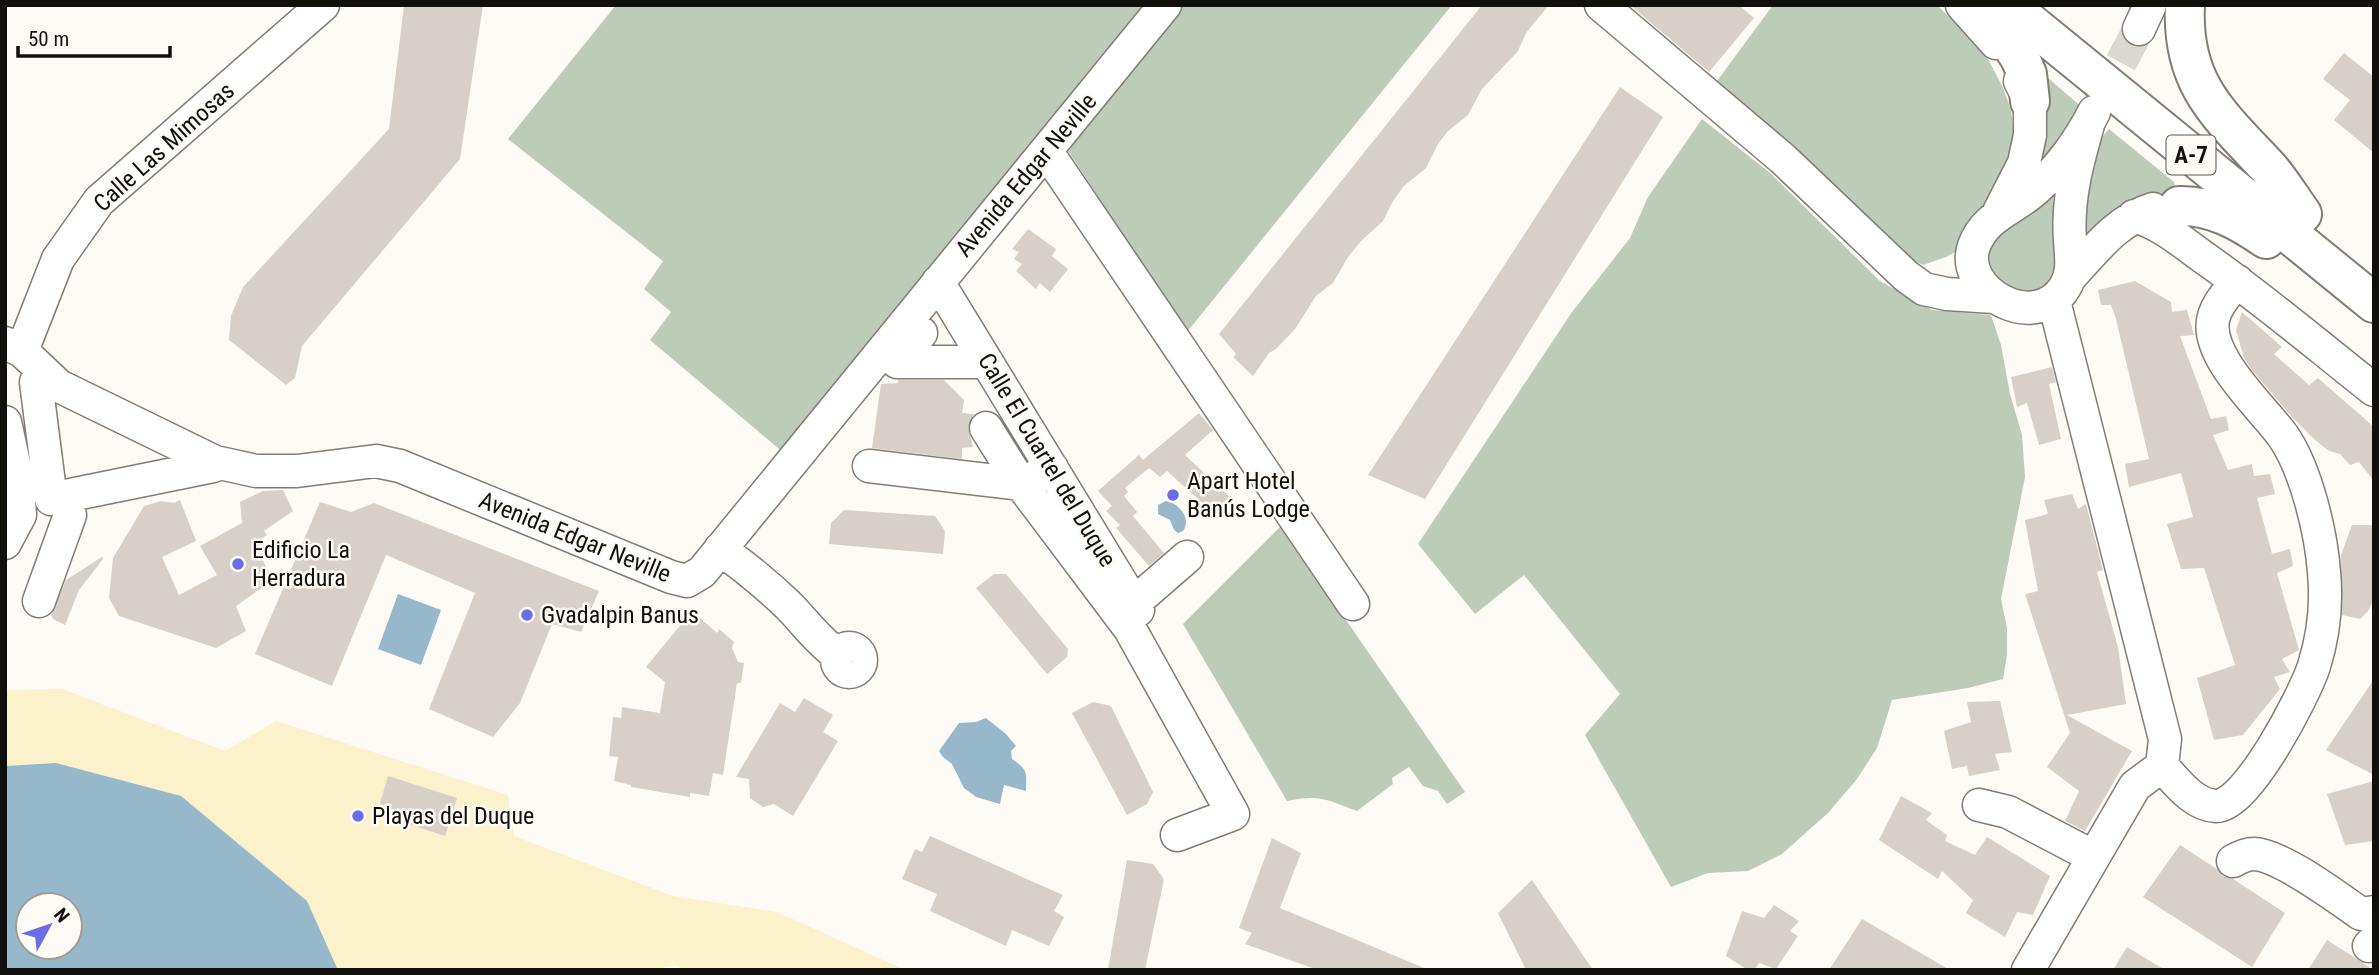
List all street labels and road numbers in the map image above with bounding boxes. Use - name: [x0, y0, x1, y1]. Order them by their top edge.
- street label: Calle Las Mimosas: [88, 77, 240, 217]
- street label: Avenida Edgar Neville: [950, 88, 1102, 262]
- road number: A-7: [2166, 136, 2216, 174]
- street label: Calle El Cuartel del Duque: [972, 348, 1122, 572]
- street label: Avenida Edgar Neville: [475, 486, 675, 588]

